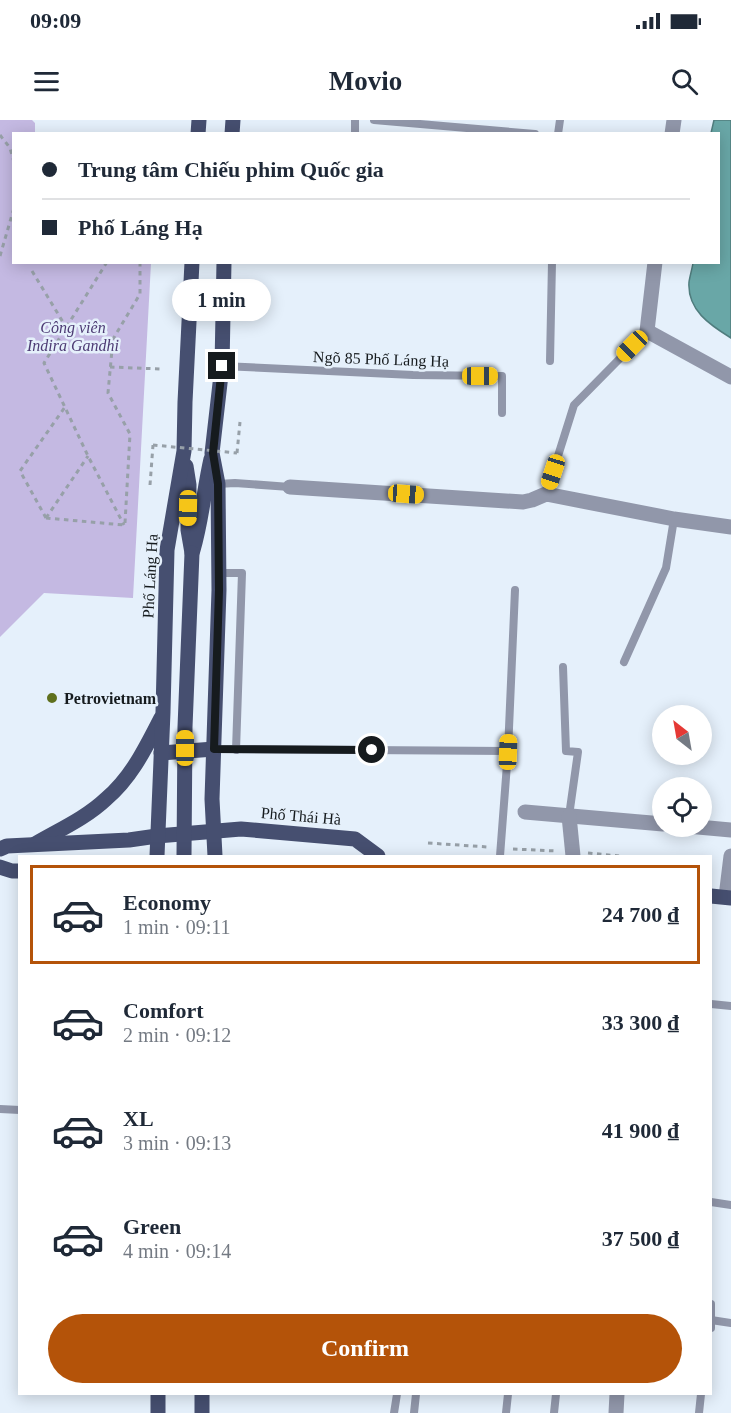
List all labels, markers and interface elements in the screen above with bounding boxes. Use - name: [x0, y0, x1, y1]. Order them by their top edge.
- text: 09:09: [30, 8, 81, 33]
- icon: menu: [30, 65, 63, 98]
- icon: search: [668, 65, 701, 98]
- text: Movio: [329, 66, 402, 96]
- text: Trung tâm Chiếu phim Quốc gia: [78, 157, 384, 182]
- text: Phố Láng Hạ: [78, 215, 203, 240]
- callout: 1 min: [172, 279, 272, 321]
- text: 1 min: [197, 289, 246, 311]
- park label: Công viên Indira Gandhi: [26, 319, 119, 354]
- car: [613, 327, 651, 365]
- street label: Ngõ 85 Phố Láng Hạ: [313, 348, 449, 371]
- route end: [208, 352, 235, 379]
- car: [462, 367, 498, 385]
- car: [539, 452, 567, 492]
- car: [387, 484, 425, 504]
- car: [179, 490, 197, 526]
- street label: Phố Láng Hạ: [139, 533, 162, 619]
- place label: Petrovietnam: [64, 690, 157, 707]
- marker: Petrovietnam: [45, 691, 59, 705]
- north arrow: [652, 705, 712, 765]
- map controls: [652, 705, 712, 837]
- car: [176, 730, 194, 766]
- car: [498, 734, 518, 770]
- route start: [358, 736, 385, 763]
- button: locate: [652, 777, 712, 837]
- street label: Phố Thái Hà: [260, 804, 342, 828]
- icon: car: [51, 888, 105, 942]
- text: Economy: [123, 890, 211, 915]
- text: 24 700 ₫: [602, 902, 679, 927]
- text: 1 min · 09:11: [123, 916, 231, 938]
- icon: car: [51, 996, 105, 1050]
- text: Comfort: [123, 998, 204, 1023]
- text: 33 300 ₫: [602, 1010, 679, 1035]
- text: 2 min · 09:12: [123, 1024, 231, 1046]
- icon: car: [51, 1104, 105, 1158]
- text: XL: [123, 1106, 154, 1131]
- text: 41 900 ₫: [602, 1118, 679, 1143]
- text: 3 min · 09:13: [123, 1132, 231, 1154]
- icon: car: [51, 1212, 105, 1266]
- text: Green: [123, 1214, 181, 1239]
- text: 37 500 ₫: [602, 1226, 679, 1251]
- text: 4 min · 09:14: [123, 1240, 231, 1262]
- button: Confirm: [48, 1314, 682, 1383]

